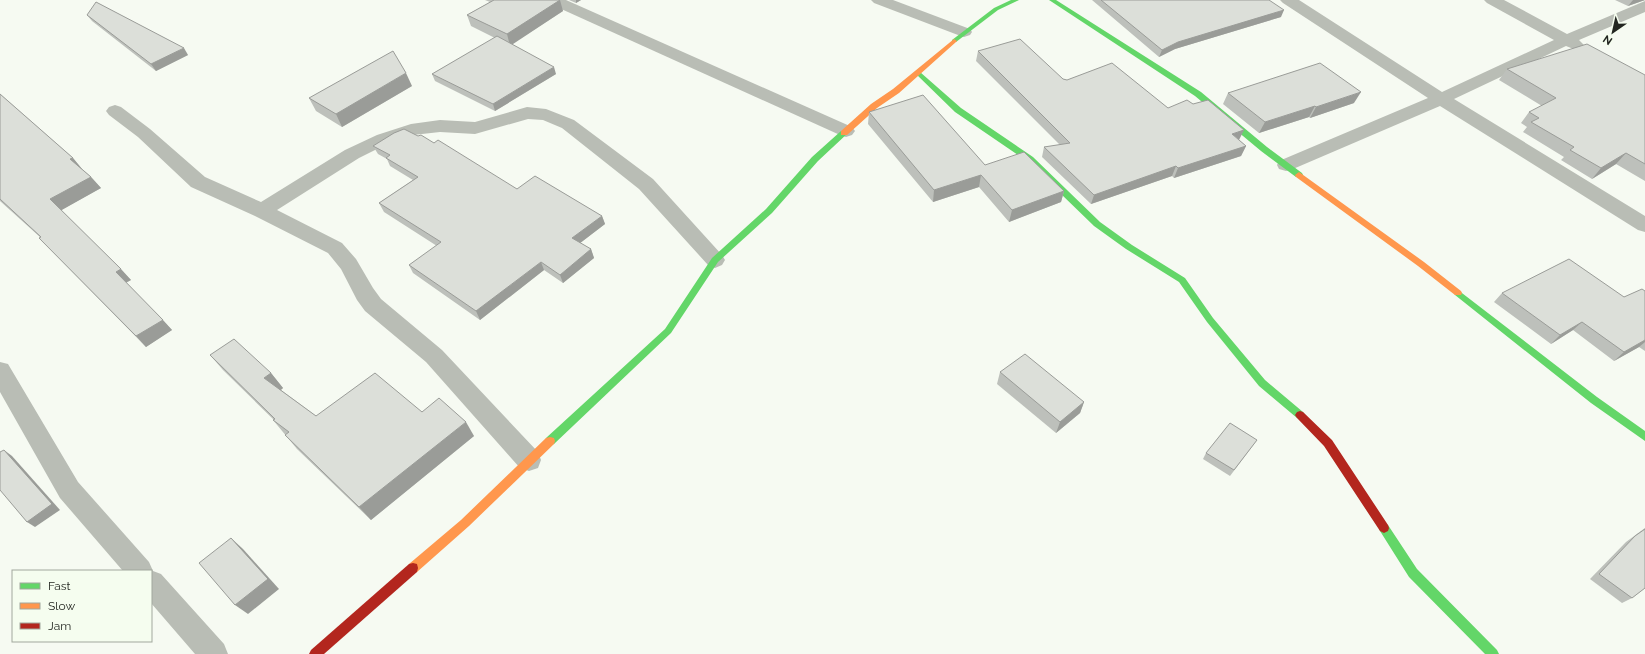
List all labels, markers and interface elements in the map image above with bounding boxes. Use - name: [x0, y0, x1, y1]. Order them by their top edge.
- north arrow: [1593, 12, 1633, 52]
- text: N: [1601, 32, 1615, 48]
- legend: [12, 570, 152, 642]
- text: Fast: [48, 579, 71, 593]
- text: Slow: [48, 599, 75, 613]
- text: Jam: [48, 619, 71, 633]

